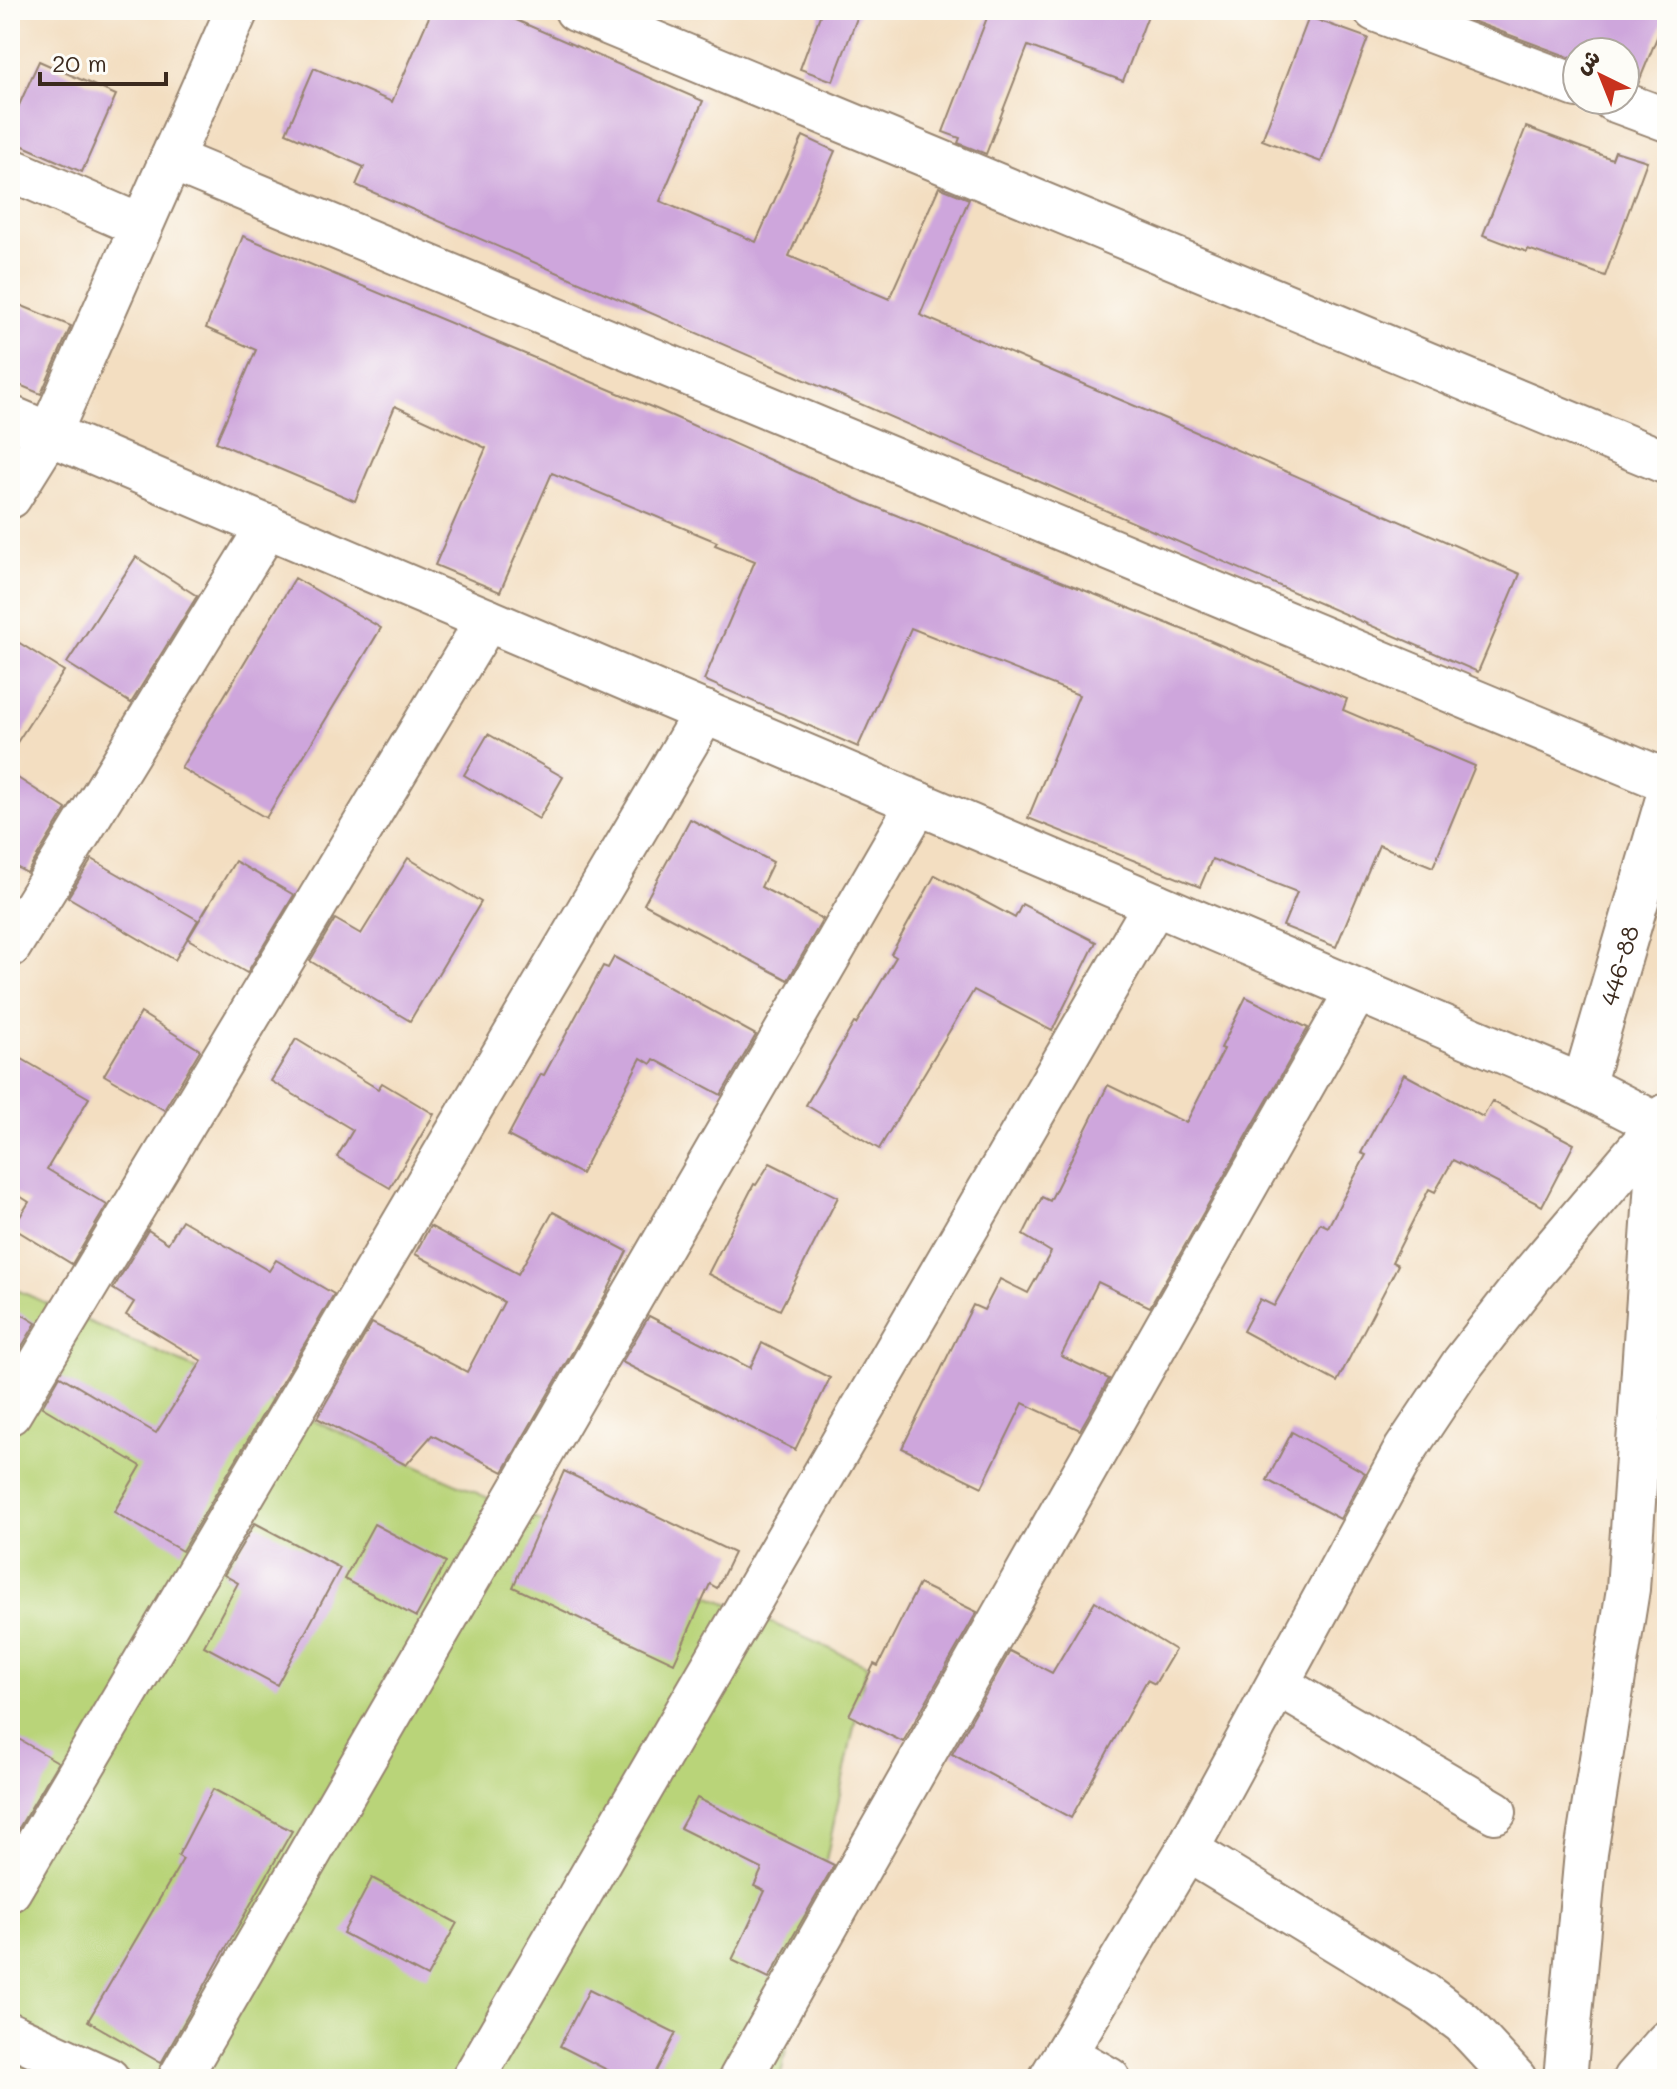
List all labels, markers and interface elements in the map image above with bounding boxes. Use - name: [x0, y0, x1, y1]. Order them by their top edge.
- scale bar: [40, 36, 166, 86]
- north arrow: [1561, 36, 1641, 116]
- text: ش: [1568, 42, 1606, 80]
- text: 20 m: [52, 47, 107, 78]
- street label: 446-88: [1592, 921, 1645, 1009]

